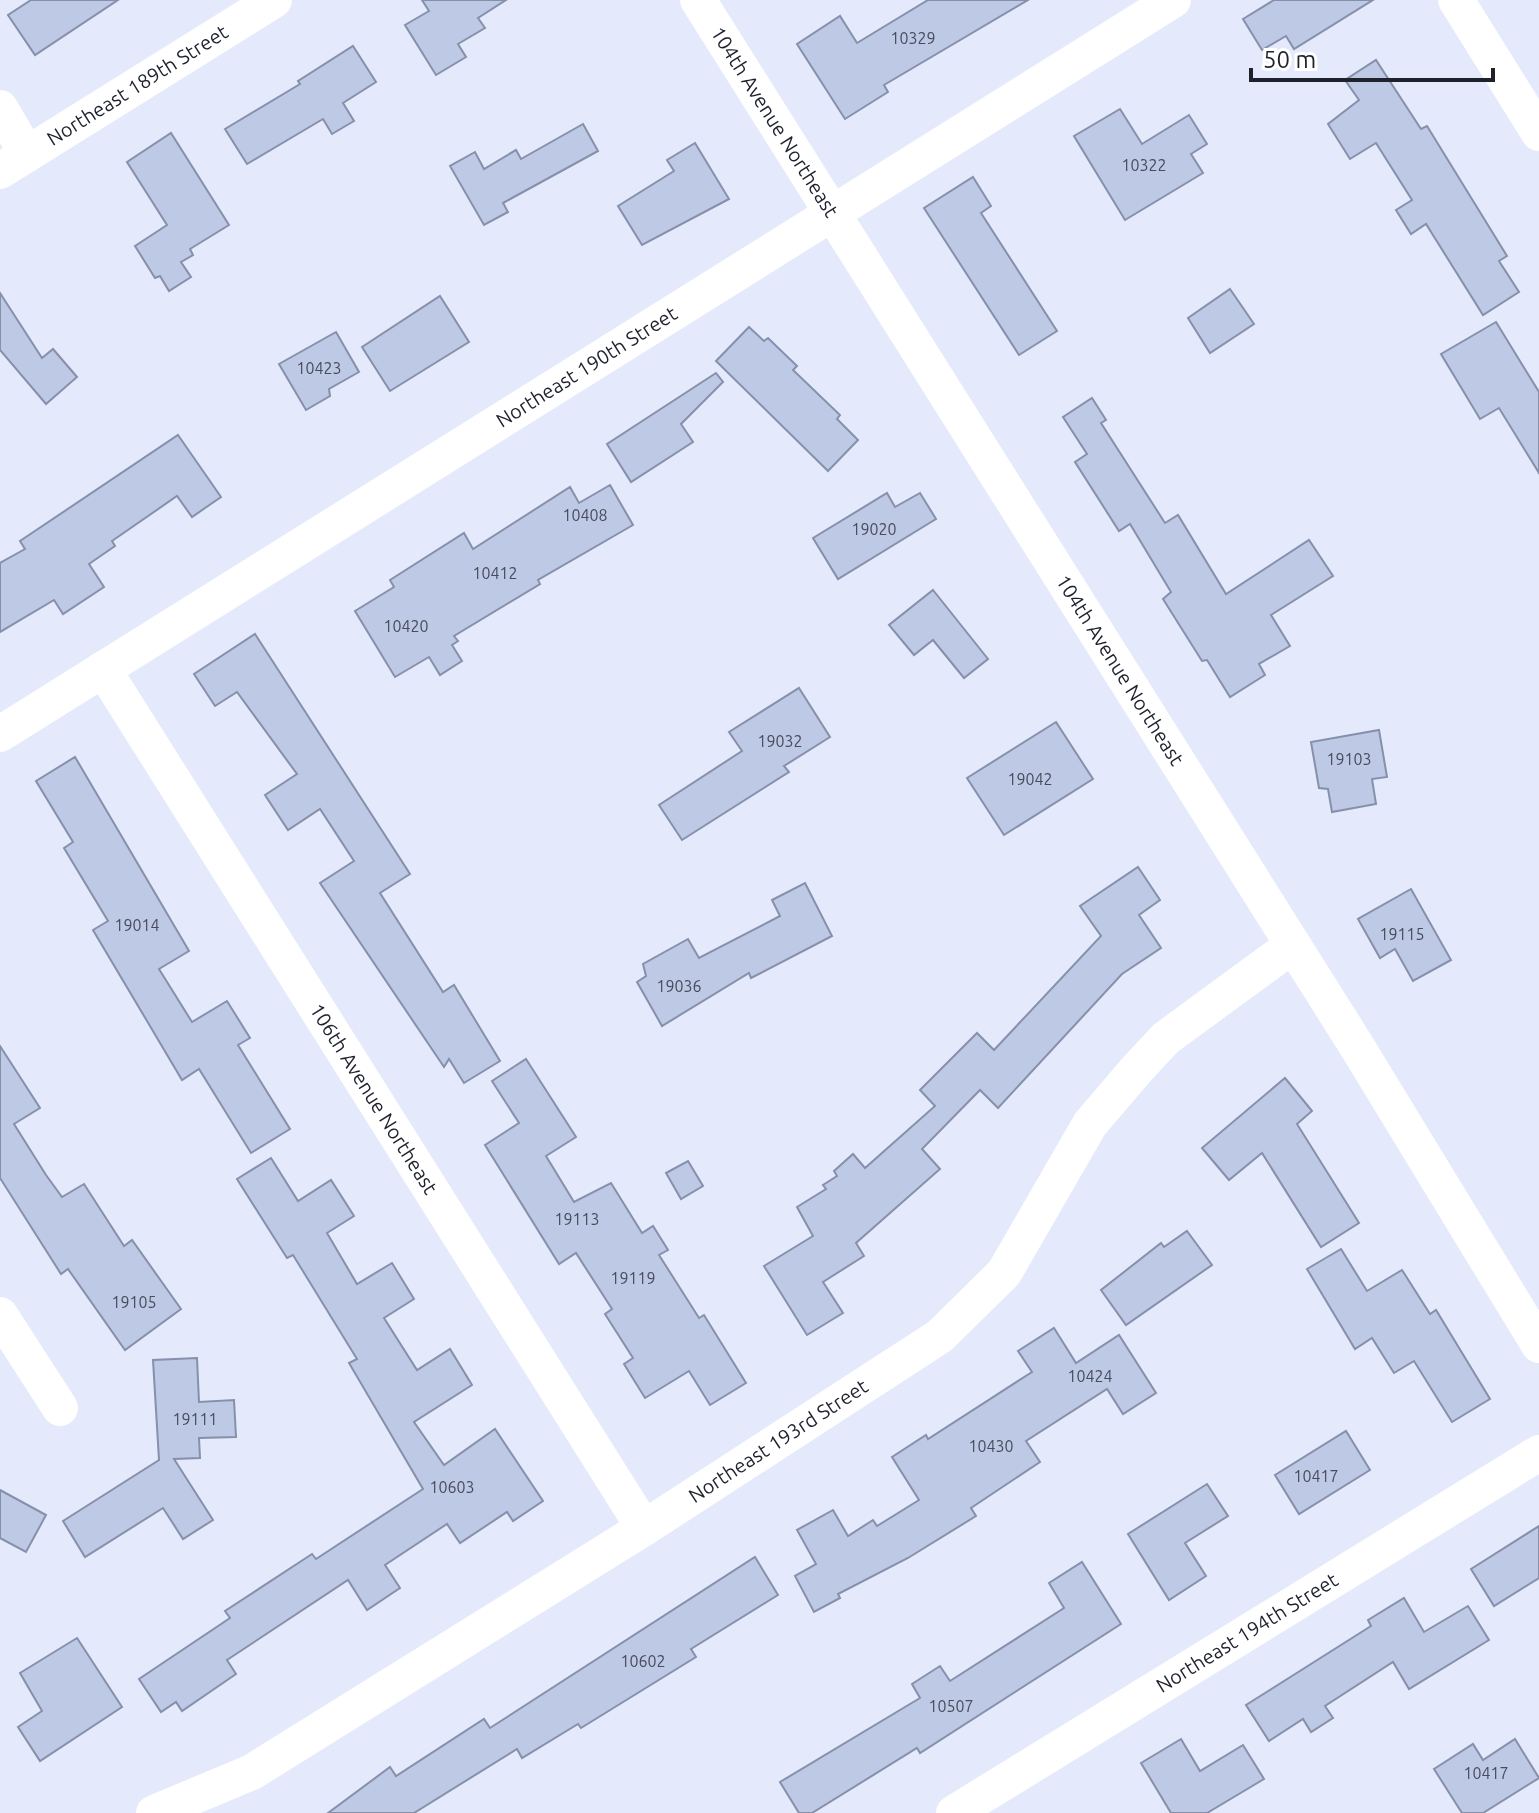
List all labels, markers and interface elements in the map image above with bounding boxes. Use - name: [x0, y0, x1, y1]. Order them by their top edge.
- street label: Northeast 189th Street: [42, 20, 232, 150]
- street label: 104th Avenue Northeast: [707, 22, 844, 221]
- house number: 10329: [890, 29, 936, 47]
- scale bar: [1251, 32, 1493, 82]
- text: 50 m: [1263, 46, 1316, 73]
- house number: 10322: [1121, 156, 1167, 174]
- street label: Northeast 190th Street: [492, 301, 681, 432]
- house number: 10423: [296, 359, 342, 377]
- house number: 10408: [562, 506, 608, 524]
- house number: 19020: [851, 520, 897, 538]
- house number: 10412: [472, 564, 518, 582]
- street label: 104th Avenue Northeast: [1052, 571, 1189, 769]
- house number: 10420: [383, 617, 429, 635]
- house number: 19032: [757, 732, 803, 750]
- house number: 19103: [1326, 750, 1372, 768]
- house number: 19042: [1007, 770, 1053, 788]
- house number: 19014: [114, 916, 160, 934]
- house number: 19115: [1379, 925, 1425, 943]
- house number: 19036: [656, 977, 702, 995]
- street label: 106th Avenue Northeast: [306, 999, 443, 1198]
- house number: 19113: [554, 1210, 600, 1228]
- house number: 19119: [610, 1269, 656, 1287]
- house number: 19105: [111, 1293, 157, 1311]
- house number: 10424: [1067, 1367, 1113, 1385]
- street label: Northeast 193rd Street: [684, 1374, 872, 1507]
- house number: 19111: [172, 1410, 218, 1428]
- house number: 10430: [968, 1437, 1014, 1455]
- house number: 10417: [1293, 1467, 1339, 1485]
- house number: 10603: [429, 1478, 475, 1496]
- street label: Northeast 194th Street: [1152, 1568, 1342, 1697]
- house number: 10602: [620, 1652, 666, 1670]
- house number: 10507: [928, 1697, 974, 1715]
- house number: 10417: [1463, 1764, 1509, 1782]

